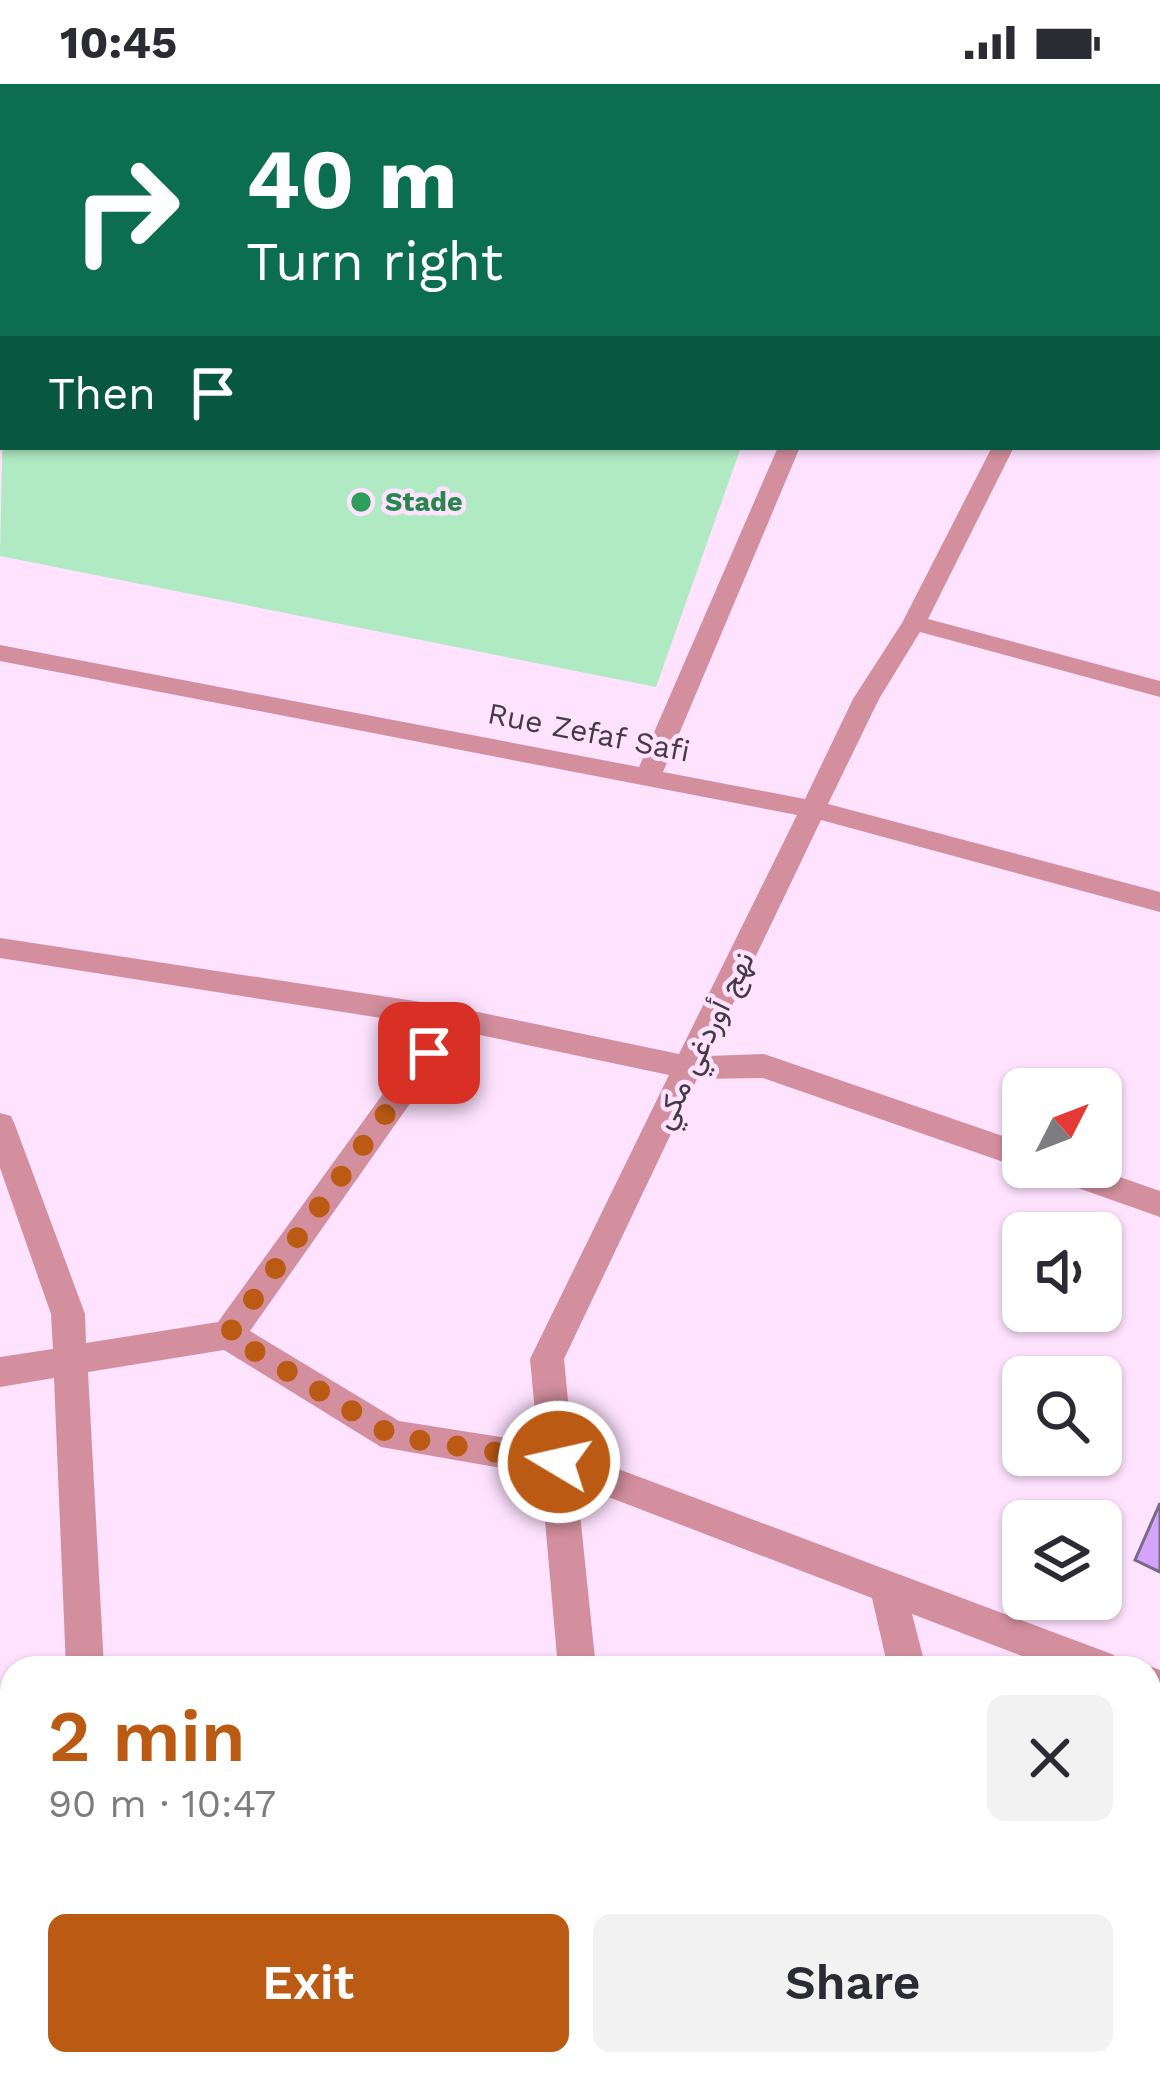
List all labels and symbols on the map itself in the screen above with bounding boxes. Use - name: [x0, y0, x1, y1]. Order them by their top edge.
- place label: Stade: [385, 486, 463, 518]
- marker: Stade: [348, 489, 374, 515]
- street label: Rue Zefaf Safi: [485, 695, 693, 769]
- street label: نهج أوردغي مكي: [645, 946, 767, 1138]
- pin: [378, 1002, 480, 1104]
- north arrow: [1002, 1068, 1122, 1188]
- position arrow: [496, 1399, 622, 1525]

